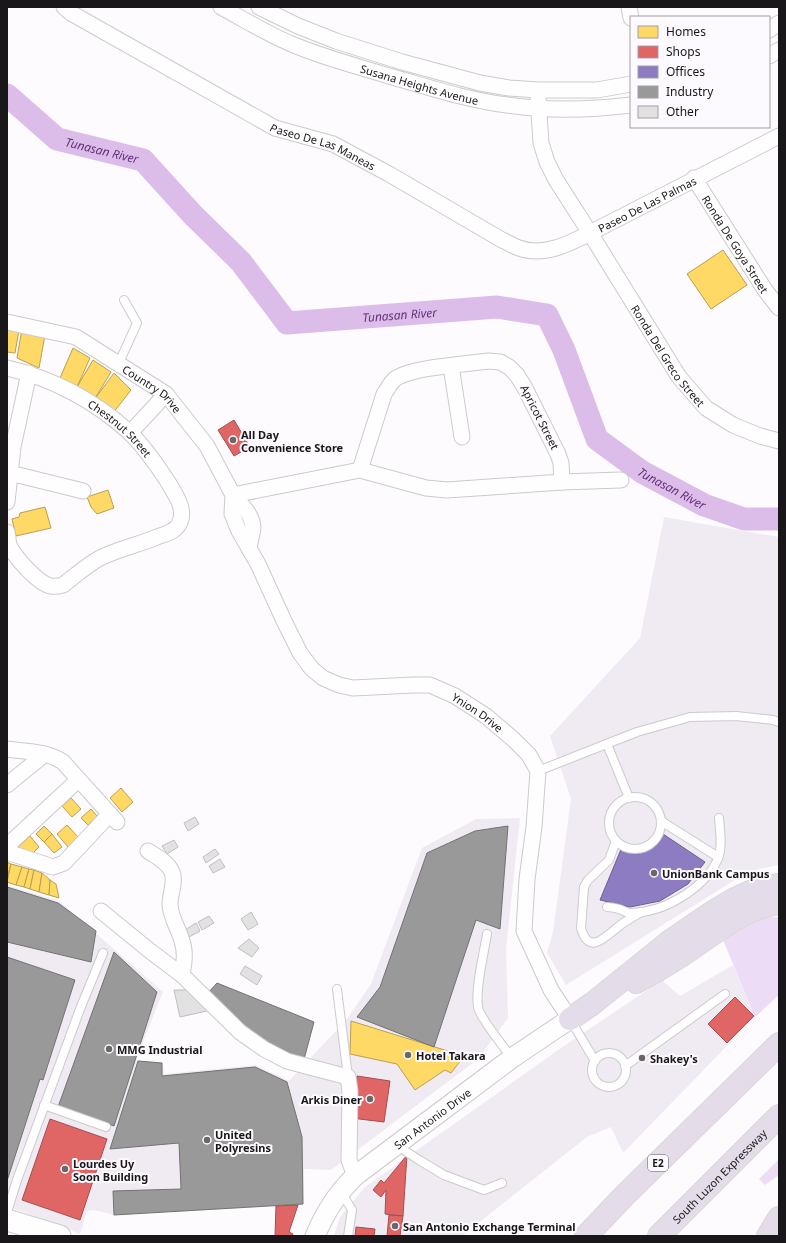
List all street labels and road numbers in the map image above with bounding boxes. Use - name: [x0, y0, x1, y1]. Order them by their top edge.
- street label: Susana Heights Avenue: [359, 60, 480, 107]
- street label: Paseo De Las Maneas: [268, 119, 378, 173]
- street label: Paseo De Las Palmas: [595, 172, 699, 235]
- street label: Ronda De Goya Street: [699, 192, 772, 296]
- street label: Ronda Del Greco Street: [628, 302, 709, 409]
- street label: Country Drive: [120, 361, 185, 416]
- street label: Apricot Street: [517, 382, 563, 452]
- street label: Chestnut Street: [86, 396, 155, 460]
- street label: Ynion Drive: [450, 689, 507, 735]
- street label: San Antonio Drive: [390, 1084, 474, 1152]
- street label: South Luzon Expressway: [669, 1125, 770, 1226]
- road number: E2: [648, 1155, 668, 1171]

